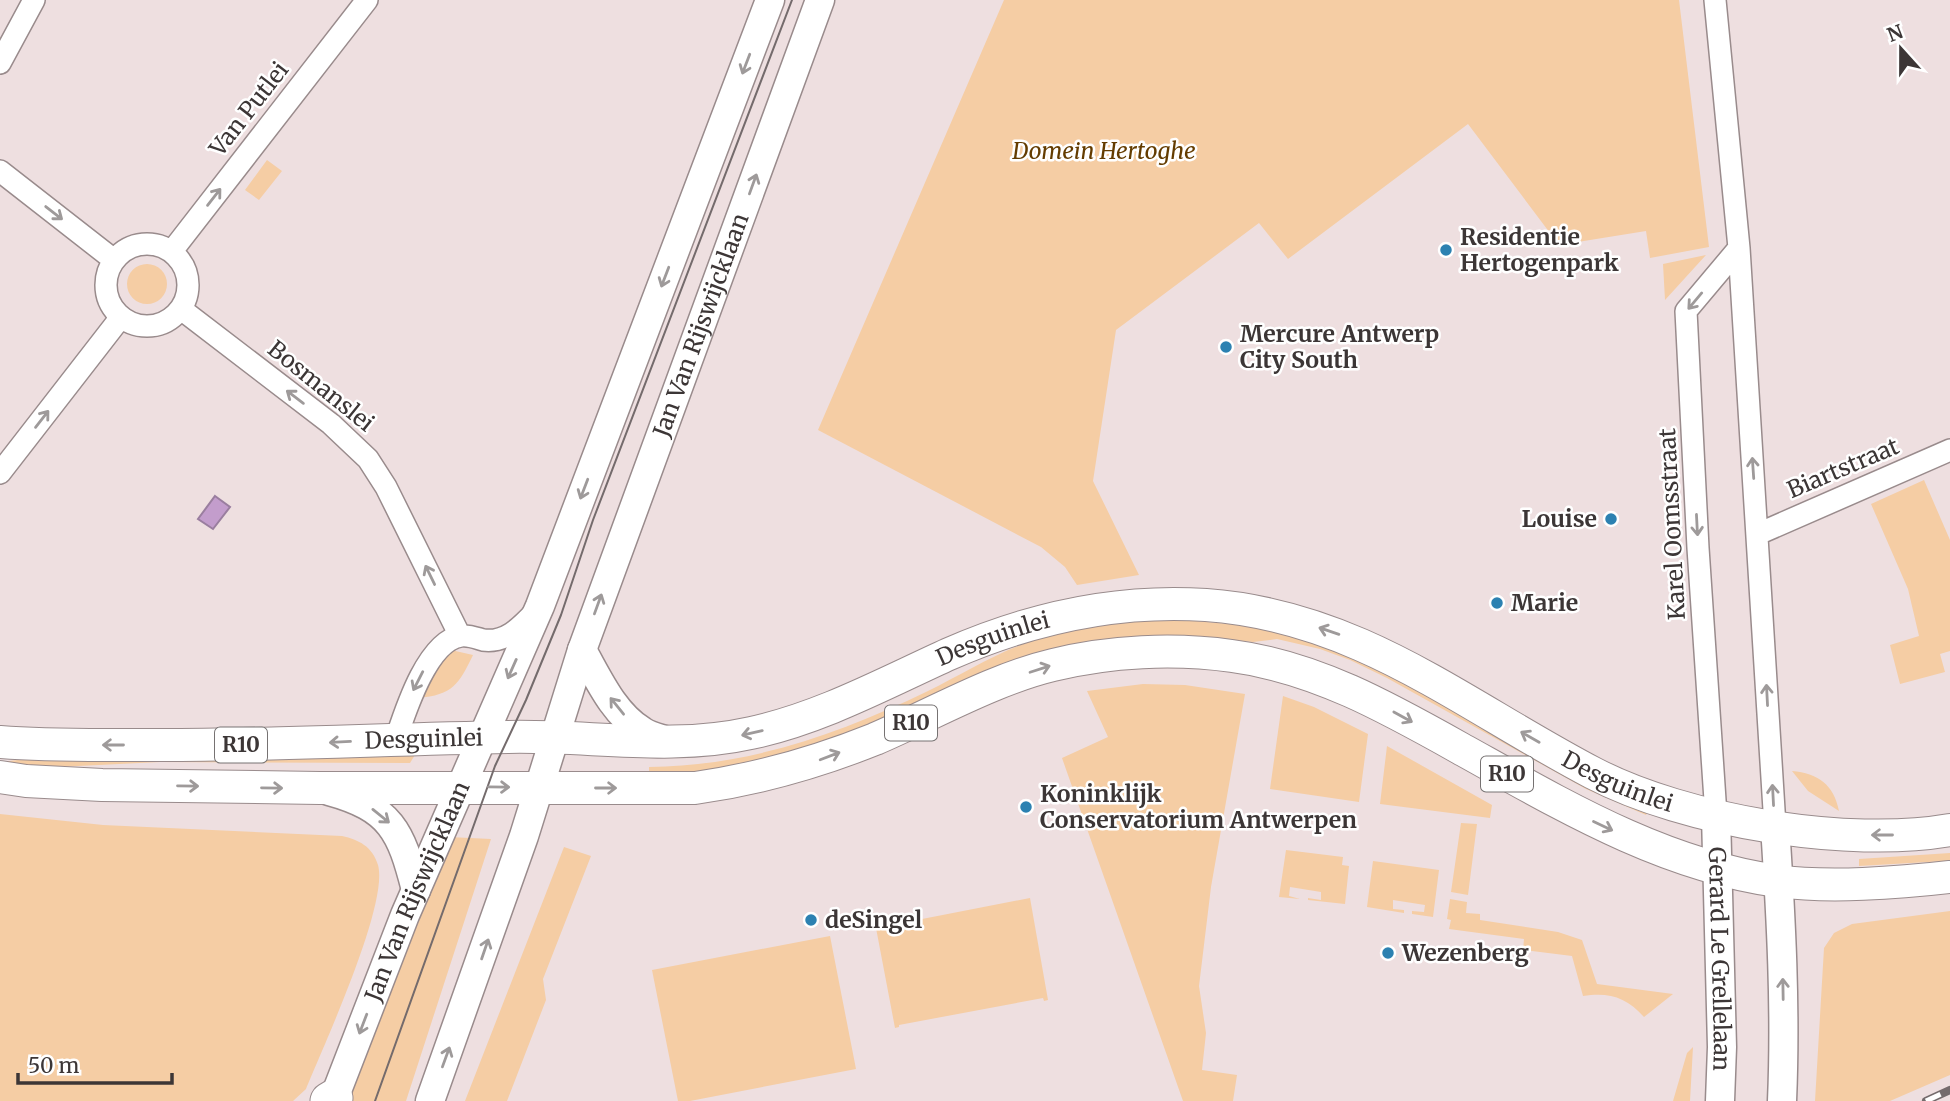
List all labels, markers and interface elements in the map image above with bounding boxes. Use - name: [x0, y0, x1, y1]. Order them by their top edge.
- north arrow: [1866, 14, 1936, 84]
- text: N: [1884, 19, 1906, 47]
- one-way arrow: [738, 52, 751, 74]
- street label: Van Putlei: [202, 56, 294, 162]
- park label: Domein Hertoghe: [1011, 136, 1196, 165]
- one-way arrow: [748, 173, 760, 195]
- one-way arrow: [206, 188, 221, 207]
- one-way arrow: [44, 205, 63, 220]
- street label: Jan Van Rijswijcklaan: [646, 209, 755, 442]
- place label: Residentie Hertogenpark: [1460, 222, 1619, 277]
- marker: Residentie Hertogenpark: [1438, 242, 1454, 258]
- one-way arrow: [658, 265, 670, 287]
- one-way arrow: [1687, 291, 1703, 309]
- place label: Mercure Antwerp City South: [1240, 319, 1439, 374]
- street label: Bosmanslei: [262, 334, 380, 437]
- marker: Mercure Antwerp City South: [1218, 339, 1234, 355]
- one-way arrow: [287, 390, 305, 405]
- one-way arrow: [34, 411, 49, 429]
- street label: Karel Oomsstraat: [1652, 427, 1691, 621]
- street label: Biartstraat: [1783, 431, 1903, 504]
- one-way arrow: [1747, 457, 1760, 480]
- one-way arrow: [577, 478, 590, 500]
- place label: Louise: [1522, 504, 1597, 533]
- marker: Louise: [1603, 511, 1619, 527]
- one-way arrow: [1691, 513, 1704, 535]
- one-way arrow: [422, 565, 436, 586]
- place label: Marie: [1511, 588, 1578, 617]
- one-way arrow: [593, 594, 606, 616]
- marker: Marie: [1489, 595, 1505, 611]
- street label: Desguinlei: [931, 605, 1052, 672]
- one-way arrow: [1318, 624, 1340, 636]
- one-way arrow: [505, 658, 518, 679]
- one-way arrow: [1029, 662, 1051, 675]
- one-way arrow: [411, 670, 425, 691]
- one-way arrow: [1761, 684, 1774, 707]
- one-way arrow: [609, 697, 624, 715]
- road number: R10: [885, 706, 937, 740]
- one-way arrow: [1392, 711, 1413, 724]
- street label: Desguinlei: [364, 722, 483, 755]
- one-way arrow: [741, 726, 764, 740]
- road number: R10: [215, 728, 267, 762]
- one-way arrow: [1520, 730, 1540, 744]
- one-way arrow: [329, 736, 352, 749]
- one-way arrow: [101, 738, 124, 752]
- street label: Desguinlei: [1557, 744, 1677, 818]
- one-way arrow: [818, 749, 840, 761]
- road number: R10: [1481, 756, 1533, 792]
- street label: Jan Van Rijswijcklaan: [358, 777, 476, 1006]
- one-way arrow: [176, 779, 199, 793]
- place label: Koninklijk Conservatorium Antwerpen: [1040, 779, 1357, 834]
- one-way arrow: [488, 780, 511, 794]
- one-way arrow: [261, 781, 284, 794]
- one-way arrow: [595, 781, 618, 795]
- one-way arrow: [1767, 784, 1780, 807]
- marker: Koninklijk Conservatorium Antwerpen: [1018, 799, 1034, 815]
- one-way arrow: [371, 808, 390, 823]
- one-way arrow: [1592, 819, 1613, 833]
- one-way arrow: [1871, 828, 1894, 842]
- street label: Gerard Le Grellelaan: [1703, 847, 1737, 1072]
- place label: deSingel: [825, 905, 923, 934]
- marker: deSingel: [803, 912, 819, 928]
- one-way arrow: [480, 938, 492, 960]
- place label: Wezenberg: [1401, 938, 1530, 967]
- marker: Wezenberg: [1380, 945, 1396, 961]
- one-way arrow: [1777, 977, 1790, 1000]
- one-way arrow: [355, 1013, 368, 1035]
- scale bar: [18, 1042, 172, 1086]
- one-way arrow: [441, 1047, 453, 1068]
- text: 50 m: [28, 1052, 79, 1079]

